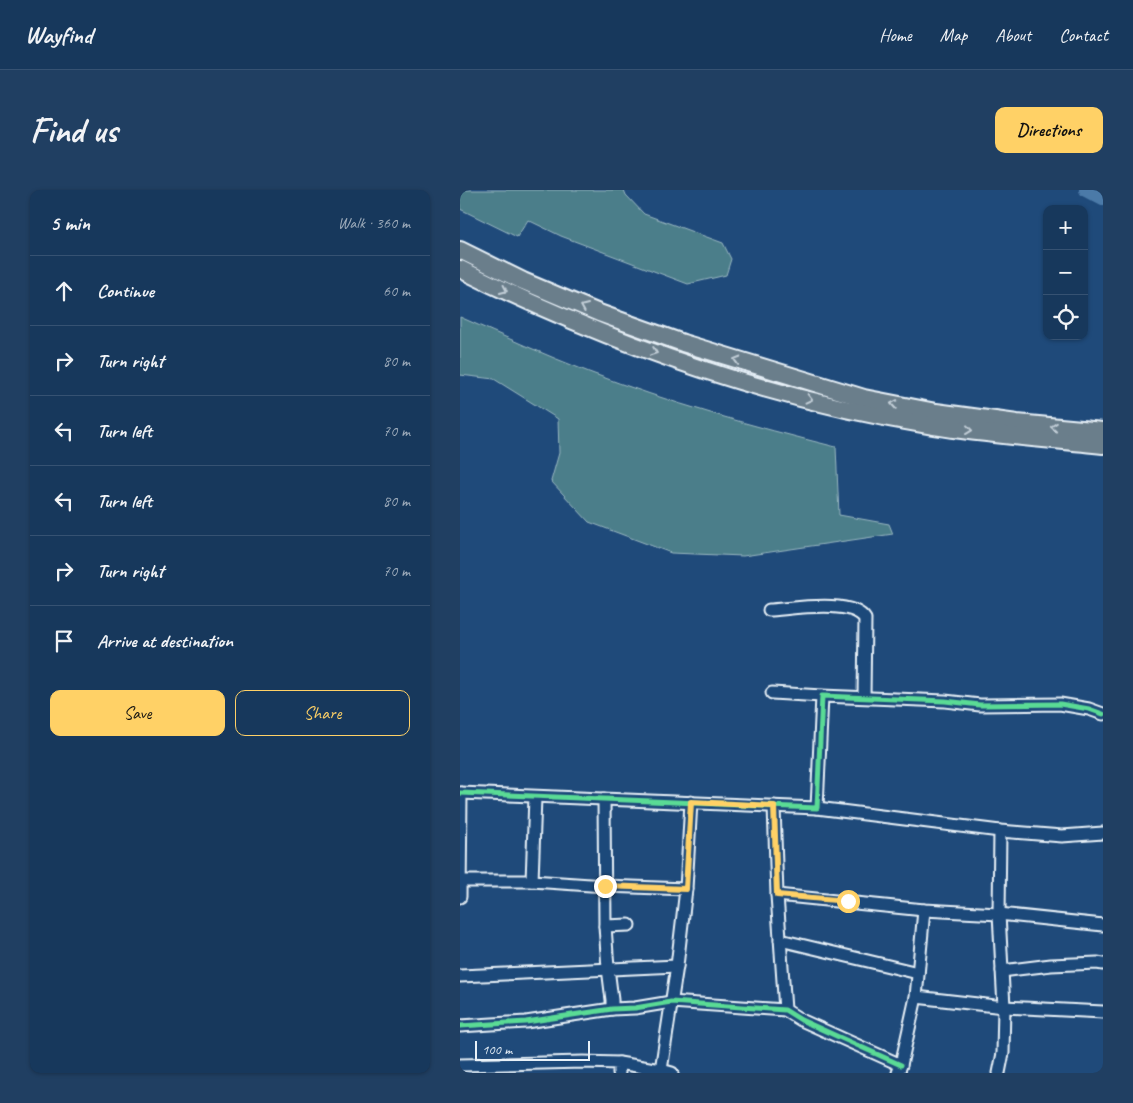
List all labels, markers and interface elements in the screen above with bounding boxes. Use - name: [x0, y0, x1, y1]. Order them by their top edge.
- text: Wayfind: [25, 20, 92, 50]
- text: Home: [879, 24, 912, 46]
- text: Map: [940, 24, 967, 46]
- text: About: [995, 24, 1031, 46]
- text: Contact: [1059, 24, 1108, 46]
- button: Directions: [995, 107, 1103, 153]
- text: Find us: [30, 108, 117, 153]
- map controls: [1043, 205, 1088, 340]
- button: +: [1043, 205, 1088, 250]
- text: 5 min: [50, 210, 90, 236]
- text: Walk · 360 m: [338, 213, 410, 233]
- button: −: [1043, 250, 1088, 295]
- icon: ahead: [50, 277, 78, 305]
- text: Continue: [97, 279, 154, 303]
- text: 60 m: [383, 281, 410, 301]
- one-way arrow: [499, 284, 508, 295]
- button: locate: [1043, 295, 1088, 340]
- one-way arrow: [580, 302, 589, 313]
- one-way arrow: [649, 346, 658, 356]
- icon: right: [50, 347, 78, 375]
- text: Turn right: [97, 349, 164, 373]
- text: 80 m: [383, 351, 410, 371]
- one-way arrow: [734, 355, 742, 365]
- one-way arrow: [805, 393, 814, 404]
- one-way arrow: [889, 399, 898, 409]
- icon: left: [50, 417, 78, 445]
- text: Turn left: [97, 419, 152, 443]
- text: 70 m: [383, 421, 410, 441]
- one-way arrow: [1050, 421, 1058, 432]
- one-way arrow: [965, 424, 973, 435]
- icon: left: [50, 487, 78, 515]
- text: Turn left: [97, 489, 152, 513]
- text: 80 m: [383, 491, 410, 511]
- icon: right: [50, 557, 78, 585]
- text: Turn right: [97, 559, 164, 583]
- text: 70 m: [383, 561, 410, 581]
- icon: arrive: [50, 627, 78, 655]
- text: Arrive at destination: [97, 629, 233, 653]
- button: Save: [50, 690, 225, 736]
- button: Share: [235, 690, 410, 736]
- route end: [594, 875, 617, 898]
- route start: [837, 890, 860, 913]
- scale bar: [475, 1038, 590, 1061]
- text: 100 m: [482, 1041, 512, 1058]

